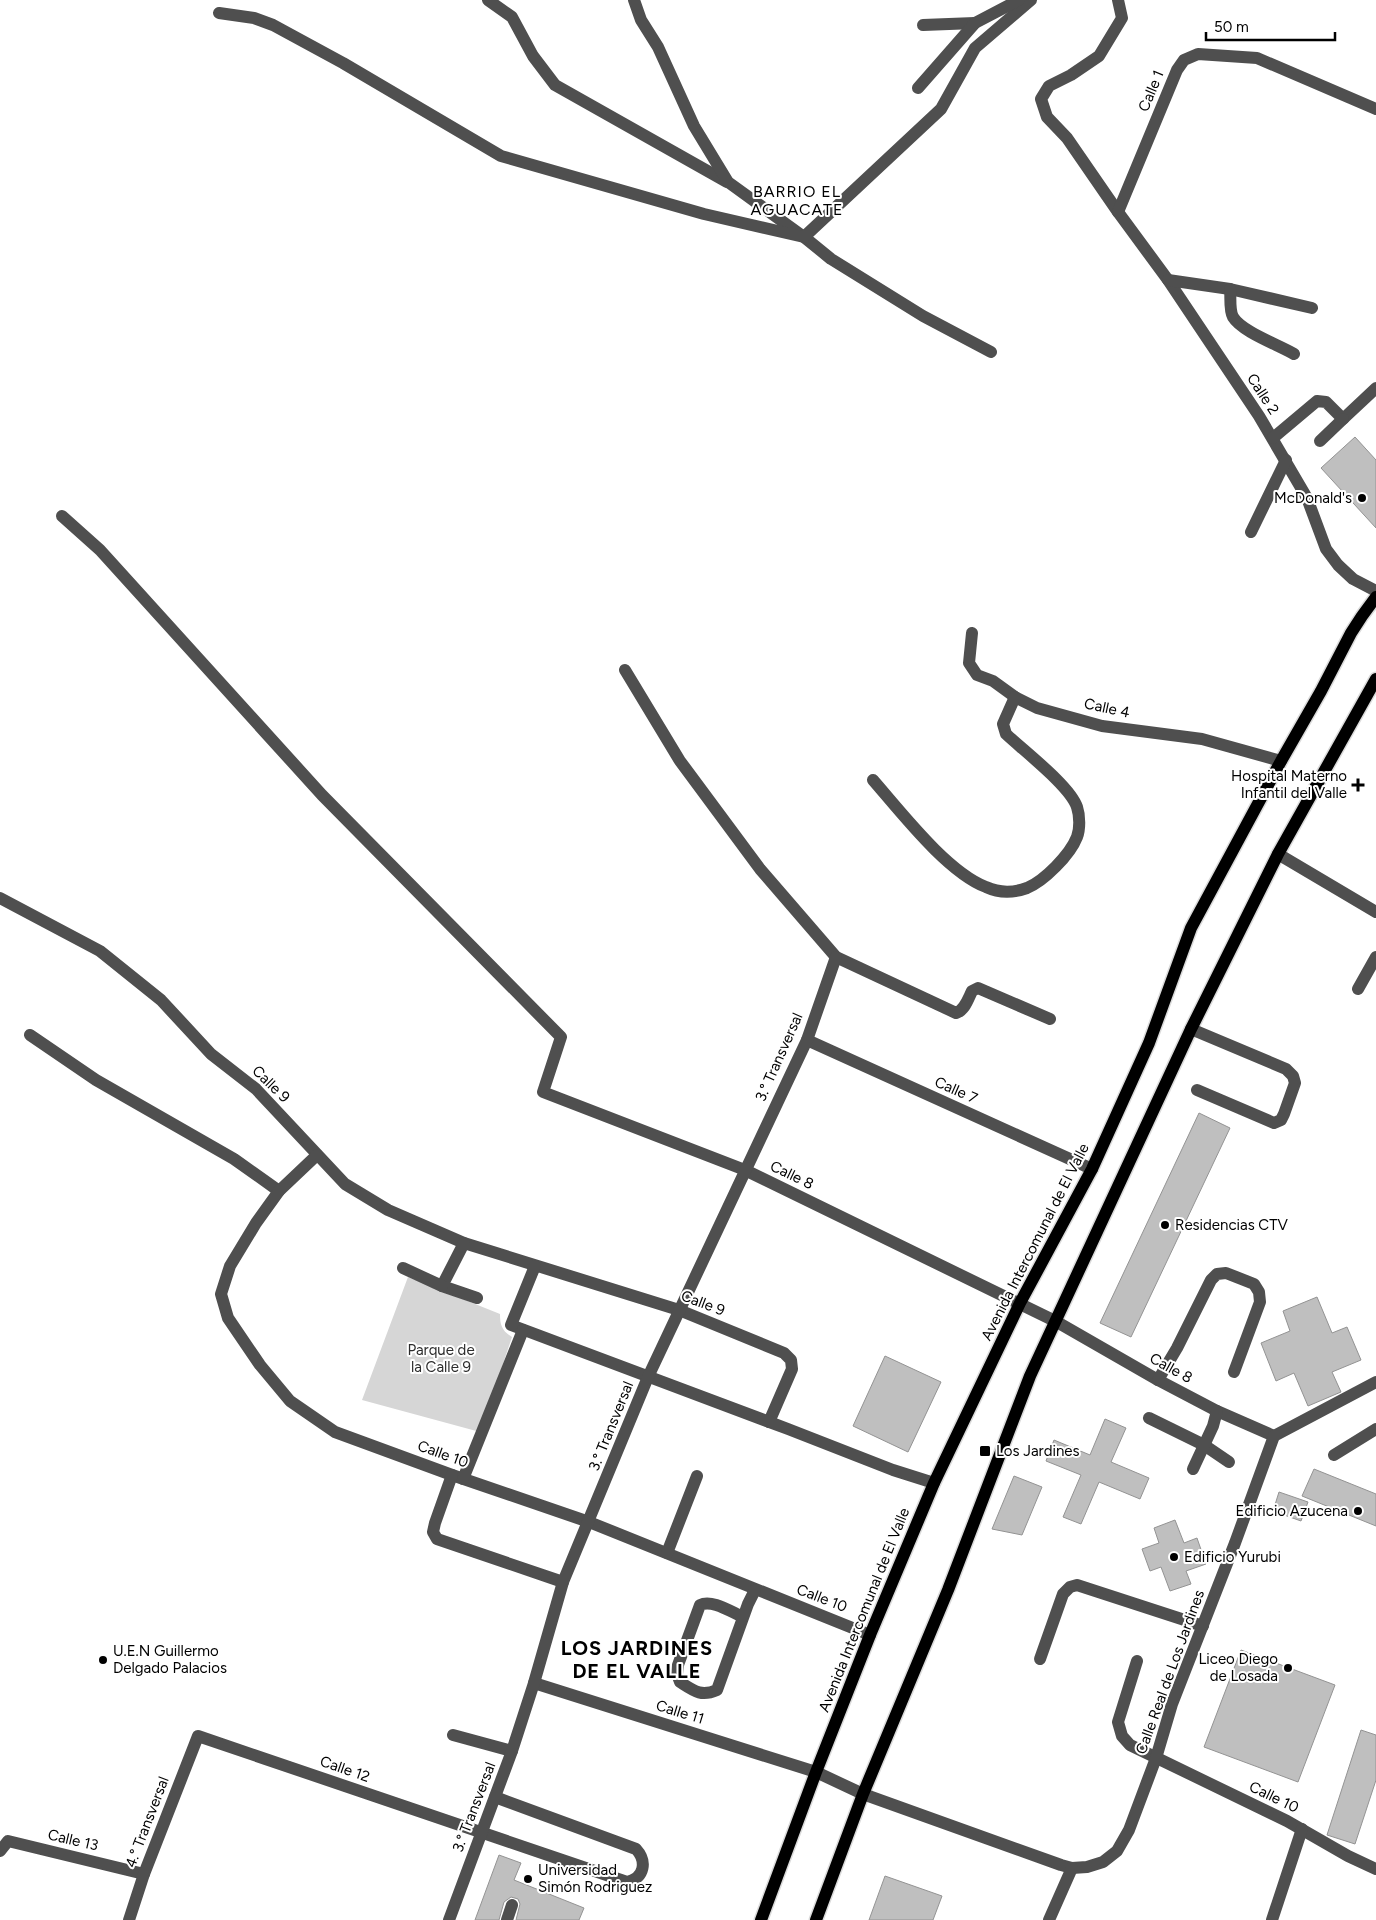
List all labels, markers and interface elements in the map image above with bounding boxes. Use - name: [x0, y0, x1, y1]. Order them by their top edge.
- scale bar: [1206, 10, 1335, 42]
- text: 50 m: [1214, 18, 1249, 36]
- street label: Calle 1: [1134, 68, 1168, 114]
- district label: BARRIO EL AGUACATE: [751, 182, 843, 219]
- street label: Calle 2: [1243, 370, 1283, 418]
- place label: McDonald's: [1274, 489, 1352, 507]
- marker: McDonald's: [1356, 492, 1368, 504]
- street label: Calle 4: [1082, 694, 1132, 722]
- place label: Hospital Materno Infantil del Valle: [1231, 767, 1347, 802]
- marker: Hospital Materno Infantil del Valle: [1351, 778, 1365, 792]
- street label: 3.° Transversal: [751, 1010, 807, 1104]
- street label: Calle 9: [248, 1062, 294, 1106]
- street label: Calle 7: [932, 1073, 980, 1107]
- street label: Avenida Intercomunal de El Valle: [977, 1140, 1093, 1344]
- street label: Calle 8: [767, 1157, 817, 1193]
- place label: Residencias CTV: [1175, 1216, 1288, 1234]
- marker: Residencias CTV: [1159, 1219, 1171, 1231]
- street label: Calle 9: [679, 1286, 727, 1320]
- park label: Parque de la Calle 9: [407, 1341, 475, 1376]
- street label: Calle 8: [1146, 1349, 1196, 1387]
- street label: 3.° Transversal: [585, 1379, 637, 1473]
- street label: Calle 10: [415, 1437, 471, 1471]
- place label: Los Jardines: [996, 1442, 1079, 1460]
- marker: Los Jardines: [978, 1444, 992, 1458]
- place label: Edificio Azucena: [1236, 1502, 1348, 1520]
- street label: Avenida Intercomunal de El Valle: [815, 1505, 913, 1715]
- marker: Edificio Azucena: [1352, 1505, 1364, 1517]
- place label: Edificio Yurubi: [1184, 1548, 1281, 1566]
- marker: Edificio Yurubi: [1168, 1551, 1180, 1563]
- street label: Calle 10: [794, 1580, 850, 1616]
- street label: Calle Real de Los Jardines: [1132, 1587, 1208, 1757]
- district label: LOS JARDINES DE EL VALLE: [561, 1636, 713, 1683]
- place label: U.E.N Guillermo Delgado Palacios: [113, 1642, 227, 1677]
- place label: Liceo Diego de Losada: [1199, 1650, 1278, 1685]
- marker: U.E.N Guillermo Delgado Palacios: [97, 1654, 109, 1666]
- marker: Liceo Diego de Losada: [1282, 1662, 1294, 1674]
- street label: Calle 11: [654, 1696, 706, 1728]
- street label: Calle 12: [318, 1752, 372, 1786]
- street label: 3.° Transversal: [449, 1759, 499, 1855]
- street label: 4.° Transversal: [121, 1774, 173, 1870]
- street label: Calle 10: [1246, 1777, 1302, 1817]
- street label: Calle 13: [46, 1825, 100, 1855]
- place label: Universidad Simón Rodriguez: [538, 1861, 652, 1896]
- marker: Universidad Simón Rodriguez: [522, 1873, 534, 1885]

